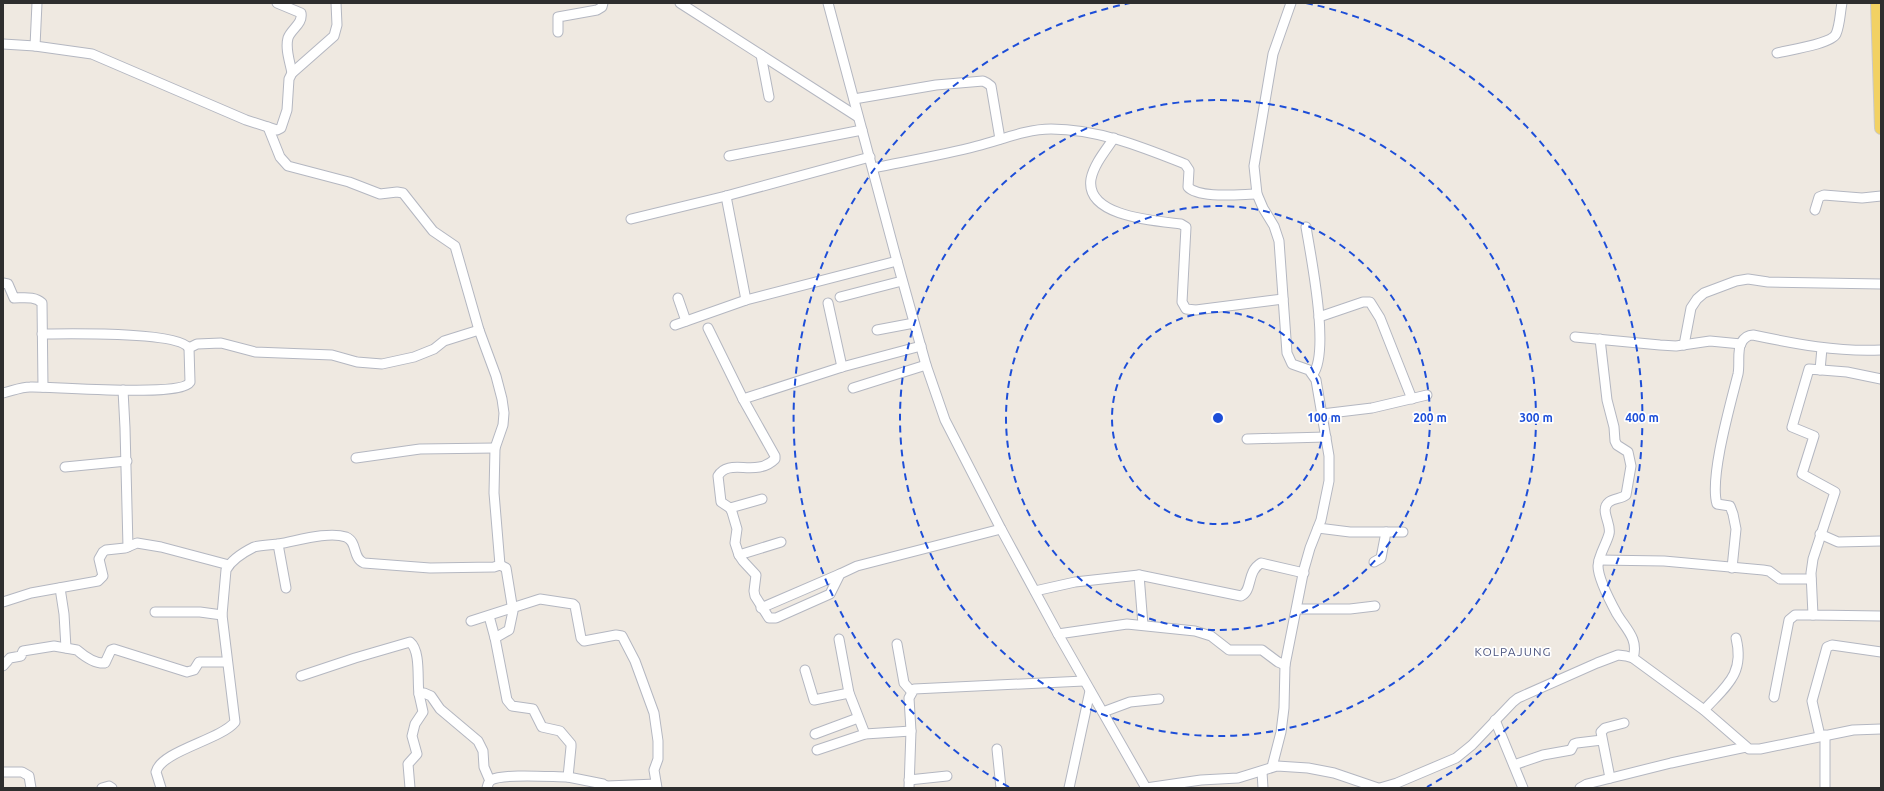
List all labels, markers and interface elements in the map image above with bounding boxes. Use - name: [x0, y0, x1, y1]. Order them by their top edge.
- centre of rings: [1211, 411, 1225, 425]
- text: 100 m: [1307, 411, 1341, 424]
- text: 200 m: [1413, 411, 1447, 424]
- text: 300 m: [1519, 411, 1553, 424]
- text: 400 m: [1625, 411, 1659, 424]
- district label: KOLPAJUNG: [1475, 645, 1551, 658]

